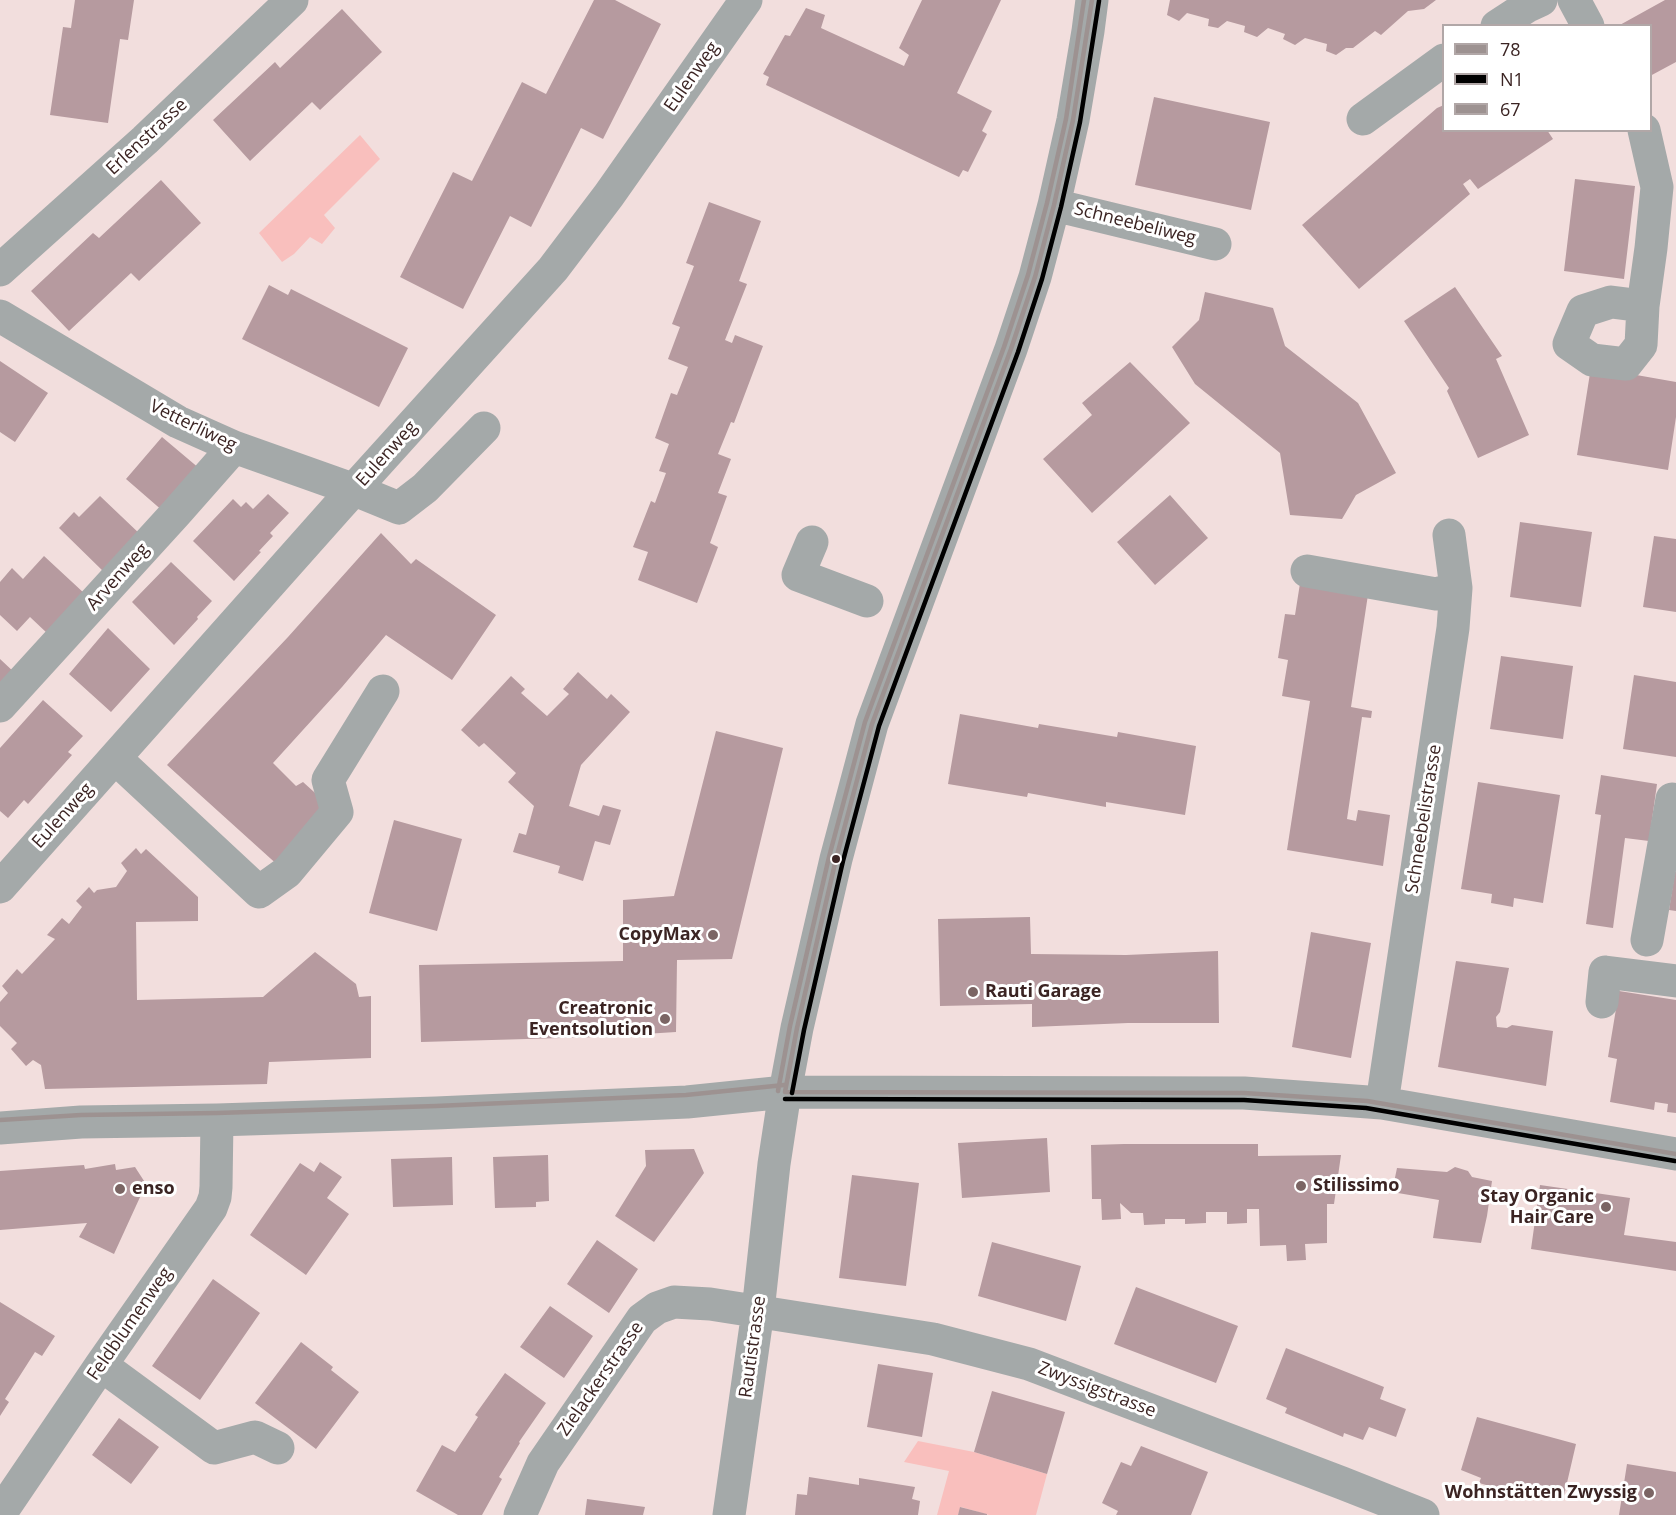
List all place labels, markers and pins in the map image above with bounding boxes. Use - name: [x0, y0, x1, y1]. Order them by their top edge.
- unlabelled marker: [830, 853, 842, 865]
- place label: CopyMax: [619, 924, 701, 946]
- marker: CopyMax: [706, 928, 720, 942]
- place label: Rauti Garage: [985, 981, 1101, 1003]
- marker: Rauti Garage: [966, 985, 980, 999]
- place label: Creatronic Eventsolution: [529, 998, 653, 1040]
- marker: Creatronic Eventsolution: [658, 1012, 672, 1026]
- place label: Stilissimo: [1313, 1175, 1399, 1197]
- place label: enso: [132, 1178, 175, 1200]
- marker: Stilissimo: [1294, 1179, 1308, 1193]
- marker: enso: [113, 1182, 127, 1196]
- place label: Stay Organic Hair Care: [1480, 1186, 1594, 1228]
- marker: Stay Organic Hair Care: [1599, 1200, 1613, 1214]
- place label: Wohnstätten Zwyssig: [1445, 1482, 1637, 1504]
- marker: Wohnstätten Zwyssig: [1642, 1486, 1656, 1500]

